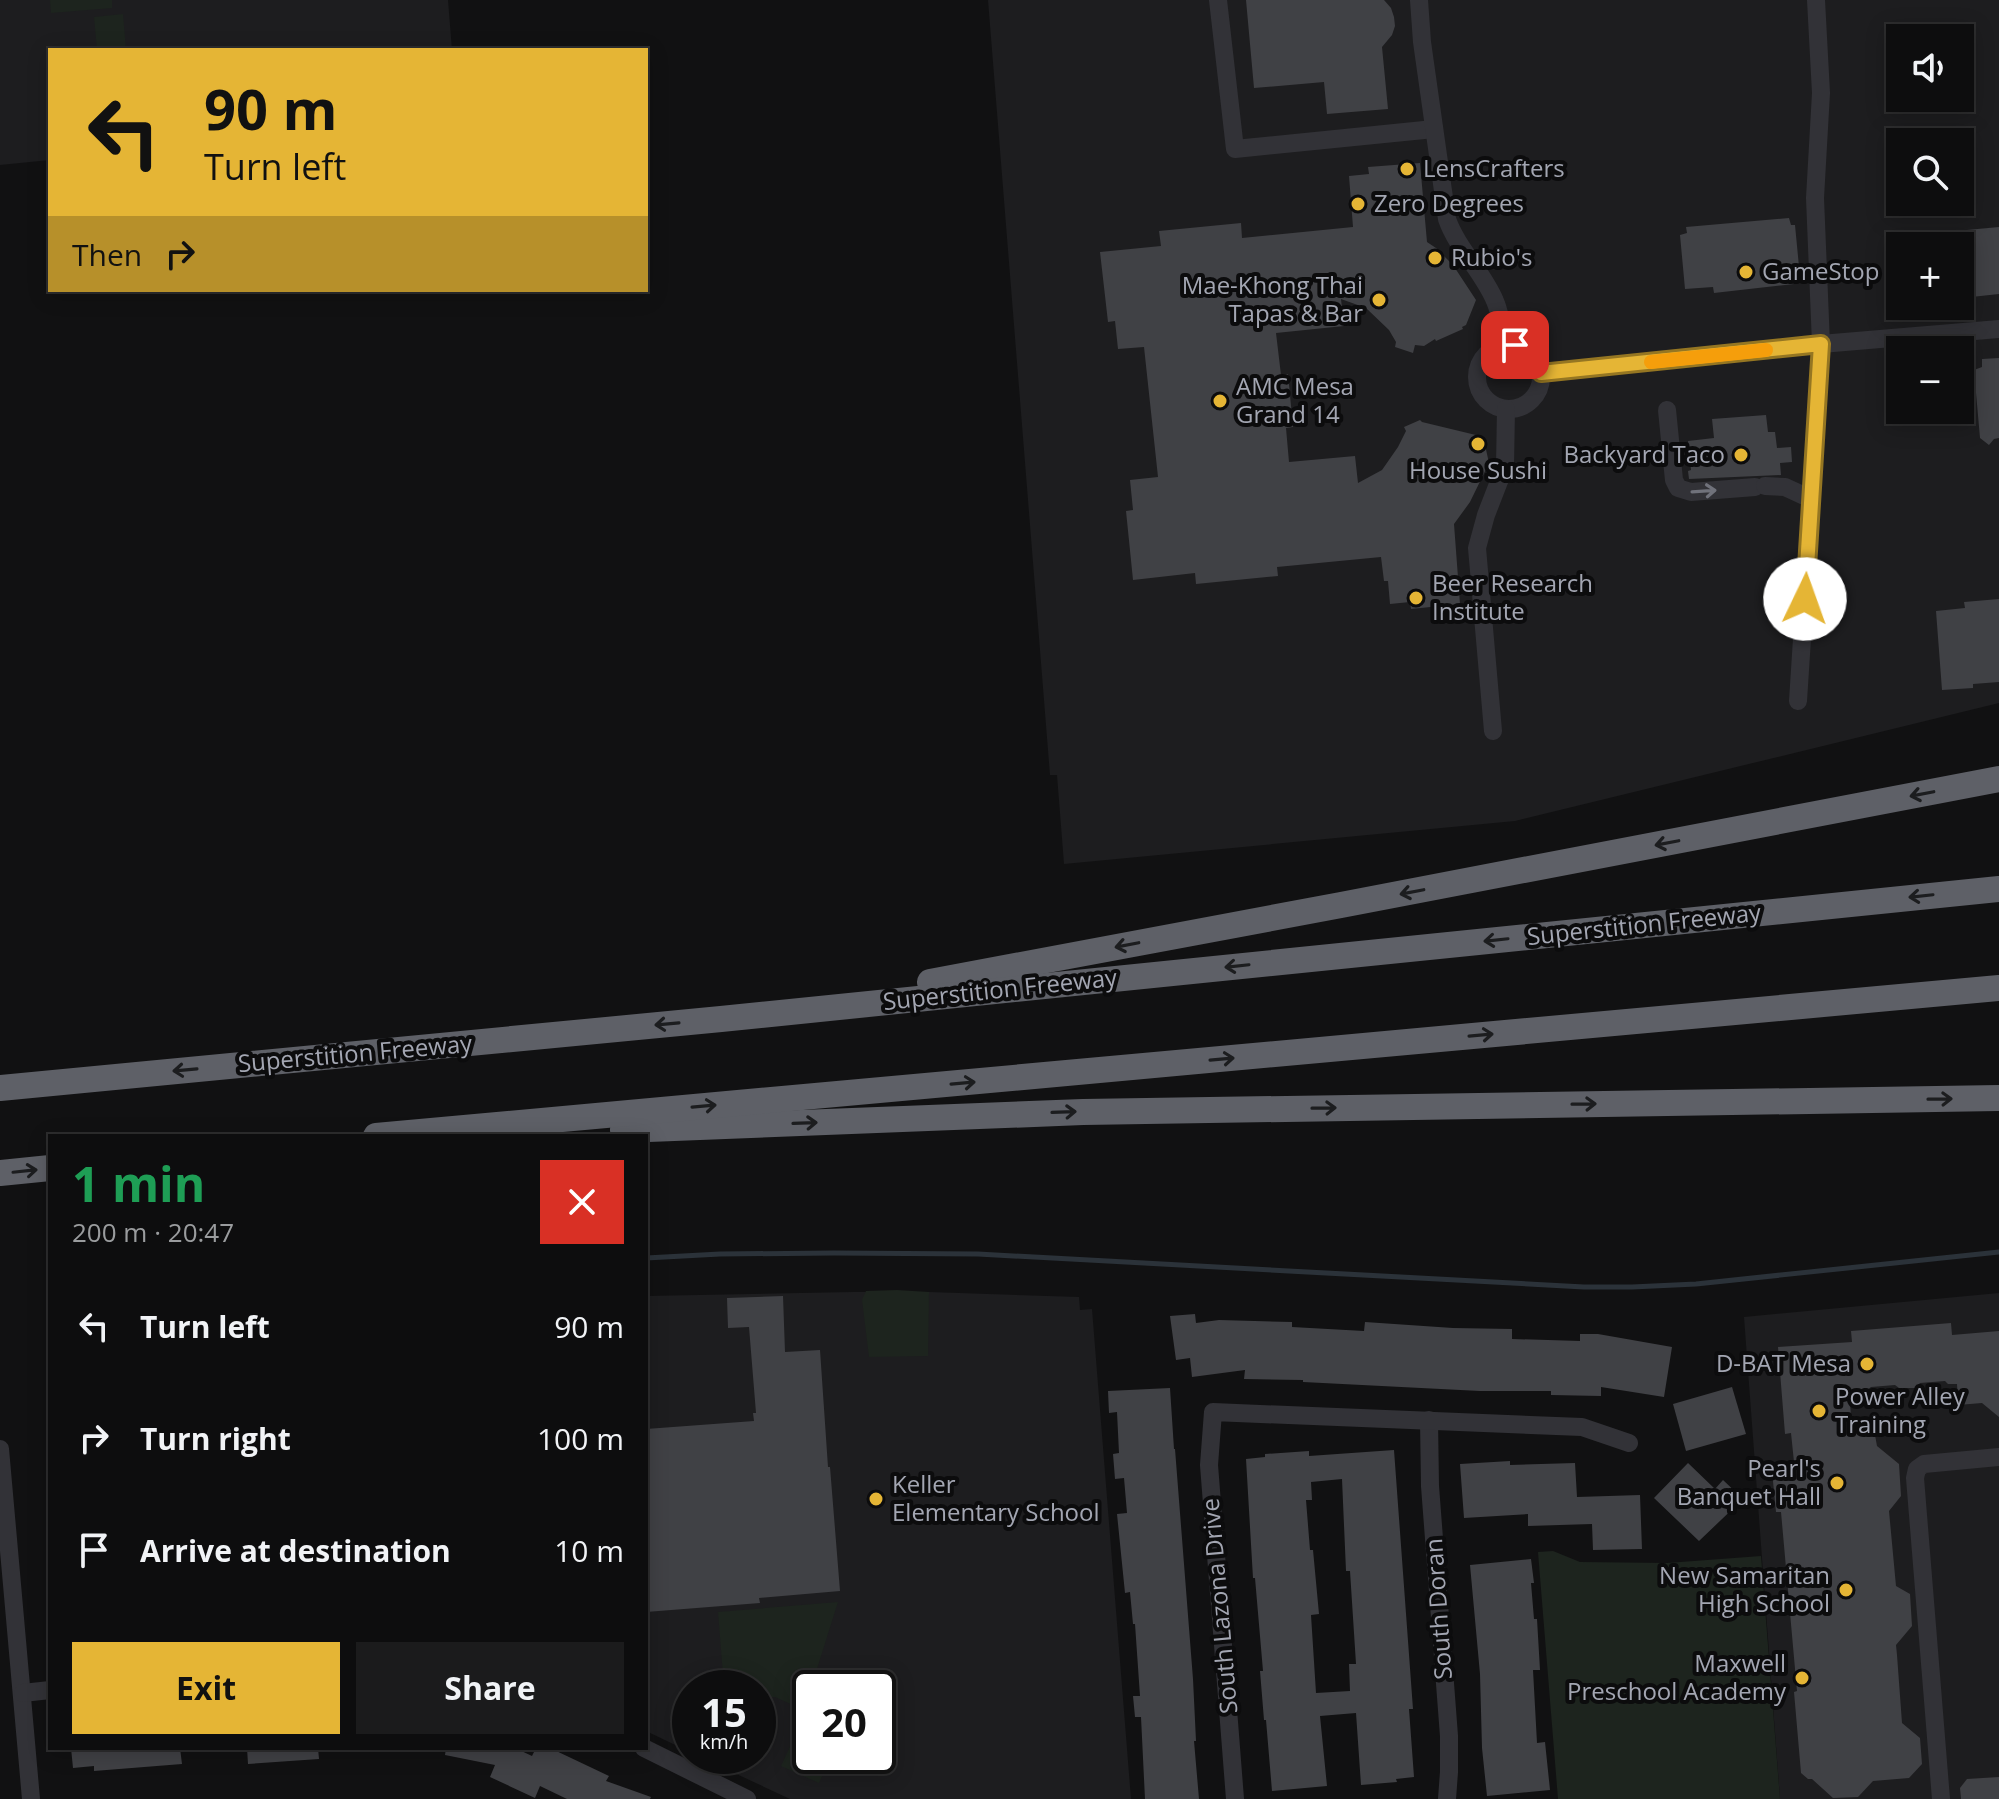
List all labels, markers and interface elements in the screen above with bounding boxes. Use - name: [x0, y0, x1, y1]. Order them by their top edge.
- map controls: [1886, 24, 1974, 424]
- button: sound: [1886, 24, 1974, 112]
- text: 90 m: [204, 70, 338, 146]
- icon: left: [72, 80, 176, 184]
- button: search: [1886, 128, 1974, 216]
- text: Turn left: [204, 142, 346, 191]
- place label: LensCrafters: [1423, 151, 1565, 184]
- marker: LensCrafters: [1398, 160, 1416, 178]
- place label: Zero Degrees: [1374, 186, 1524, 219]
- marker: Zero Degrees: [1349, 195, 1367, 213]
- icon: right: [158, 232, 202, 276]
- button: +: [1886, 232, 1974, 320]
- text: Then: [72, 234, 142, 275]
- place label: Rubio's: [1451, 240, 1532, 273]
- marker: Rubio's: [1426, 249, 1444, 267]
- place label: GameStop: [1762, 254, 1879, 287]
- marker: GameStop: [1737, 263, 1755, 281]
- place label: Mae-Khong Thai Tapas & Bar: [1182, 268, 1363, 329]
- marker: Mae-Khong Thai Tapas & Bar: [1370, 291, 1388, 309]
- pin: [1481, 311, 1549, 379]
- icon: arrive: [1493, 323, 1537, 367]
- button: −: [1886, 336, 1974, 424]
- place label: AMC Mesa Grand 14: [1236, 369, 1354, 430]
- marker: AMC Mesa Grand 14: [1211, 392, 1229, 410]
- marker: House Sushi: [1469, 435, 1487, 453]
- place label: Backyard Taco: [1563, 437, 1725, 470]
- marker: Backyard Taco: [1732, 446, 1750, 464]
- place label: House Sushi: [1409, 453, 1547, 486]
- one-way arrow: [1690, 483, 1717, 498]
- position arrow: [1763, 557, 1847, 641]
- place label: Beer Research Institute: [1432, 566, 1593, 627]
- marker: Beer Research Institute: [1407, 589, 1425, 607]
- one-way arrow: [1910, 787, 1936, 802]
- one-way arrow: [1655, 836, 1680, 851]
- one-way arrow: [1399, 885, 1425, 900]
- one-way arrow: [1908, 889, 1935, 904]
- street label: Superstition Freeway: [1525, 895, 1763, 952]
- one-way arrow: [1483, 932, 1510, 947]
- one-way arrow: [1115, 939, 1140, 954]
- one-way arrow: [1224, 959, 1251, 974]
- street label: Superstition Freeway: [881, 960, 1119, 1017]
- one-way arrow: [654, 1016, 681, 1031]
- street label: Superstition Freeway: [236, 1026, 474, 1079]
- one-way arrow: [1467, 1027, 1494, 1042]
- one-way arrow: [1208, 1051, 1235, 1066]
- one-way arrow: [172, 1063, 199, 1078]
- one-way arrow: [949, 1075, 976, 1090]
- one-way arrow: [1926, 1092, 1953, 1107]
- one-way arrow: [1570, 1097, 1597, 1112]
- one-way arrow: [690, 1099, 717, 1114]
- one-way arrow: [1310, 1100, 1337, 1116]
- one-way arrow: [1050, 1105, 1077, 1120]
- one-way arrow: [791, 1115, 818, 1130]
- text: 1 min: [72, 1151, 205, 1216]
- button: close: [540, 1160, 624, 1244]
- one-way arrow: [11, 1163, 38, 1178]
- text: 200 m · 20:47: [72, 1214, 234, 1250]
- icon: left: [72, 1304, 116, 1348]
- text: Turn left: [140, 1306, 270, 1347]
- text: 90 m: [554, 1306, 624, 1347]
- place label: D-BAT Mesa: [1716, 1346, 1851, 1379]
- marker: D-BAT Mesa: [1858, 1355, 1876, 1373]
- place label: Power Alley Training: [1835, 1379, 1966, 1440]
- marker: Power Alley Training: [1810, 1402, 1828, 1420]
- icon: right: [72, 1416, 116, 1460]
- text: Turn right: [140, 1418, 291, 1459]
- text: 100 m: [537, 1418, 624, 1459]
- place label: Pearl's Banquet Hall: [1677, 1451, 1821, 1512]
- place label: Keller Elementary School: [892, 1467, 1100, 1528]
- marker: Pearl's Banquet Hall: [1828, 1474, 1846, 1492]
- marker: Keller Elementary School: [867, 1490, 885, 1508]
- street label: South Lazona Drive: [1193, 1497, 1244, 1715]
- icon: arrive: [72, 1528, 116, 1572]
- text: Arrive at destination: [140, 1530, 451, 1571]
- text: 10 m: [554, 1530, 624, 1571]
- street label: South Doran: [1416, 1537, 1459, 1681]
- place label: New Samaritan High School: [1659, 1558, 1830, 1619]
- marker: New Samaritan High School: [1837, 1581, 1855, 1599]
- button: Exit: [72, 1642, 340, 1734]
- button: Share: [356, 1642, 624, 1734]
- place label: Maxwell Preschool Academy: [1567, 1646, 1787, 1707]
- marker: Maxwell Preschool Academy: [1793, 1669, 1811, 1687]
- speed limit sign: 20: [792, 1670, 896, 1774]
- text: 15: [701, 1684, 747, 1739]
- text: km/h: [700, 1728, 748, 1755]

